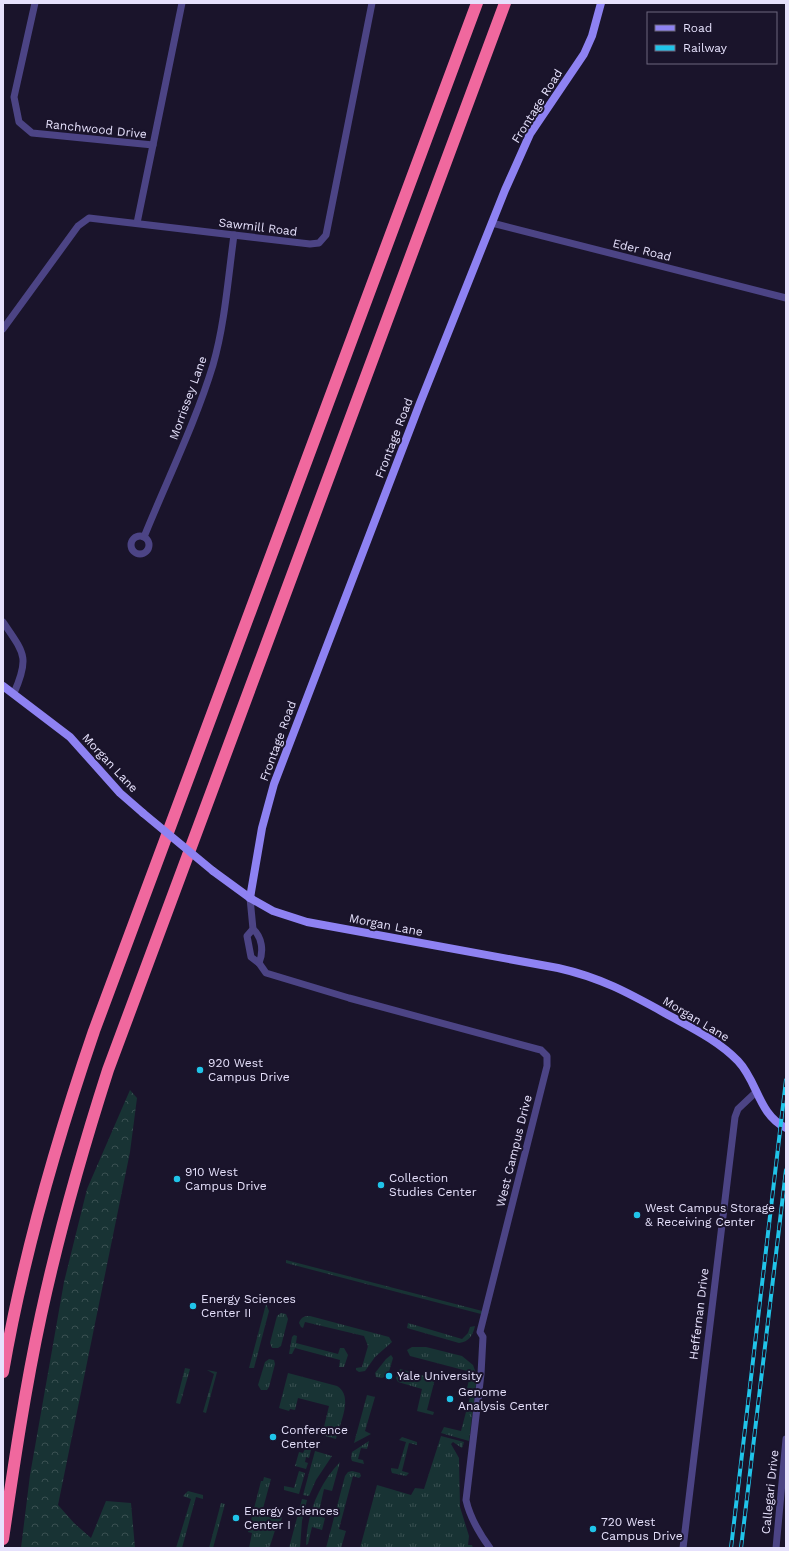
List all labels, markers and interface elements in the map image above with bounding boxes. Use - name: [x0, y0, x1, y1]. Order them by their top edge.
- legend: [647, 12, 777, 64]
- text: Road: [683, 21, 712, 35]
- text: Railway: [683, 41, 728, 55]
- street label: Frontage Road: [509, 66, 565, 146]
- street label: Ranchwood Drive: [45, 117, 148, 141]
- street label: Sawmill Road: [218, 215, 298, 239]
- street label: Eder Road: [611, 236, 673, 264]
- street label: Morrissey Lane: [166, 354, 210, 442]
- street label: Frontage Road: [372, 396, 416, 480]
- street label: Frontage Road: [257, 699, 299, 783]
- street label: Morgan Lane: [79, 731, 141, 795]
- street label: Morgan Lane: [348, 911, 424, 939]
- street label: Morgan Lane: [660, 994, 732, 1044]
- place label: 920 West Campus Drive: [208, 1056, 290, 1084]
- marker: 920 West Campus Drive: [195, 1065, 205, 1075]
- street label: West Campus Drive: [493, 1093, 535, 1209]
- place label: 910 West Campus Drive: [185, 1165, 267, 1193]
- place label: Collection Studies Center: [389, 1171, 477, 1199]
- marker: 910 West Campus Drive: [172, 1174, 182, 1184]
- marker: Collection Studies Center: [376, 1180, 386, 1190]
- place label: West Campus Storage & Receiving Center: [645, 1201, 775, 1229]
- marker: West Campus Storage & Receiving Center: [632, 1210, 642, 1220]
- street label: Heffernan Drive: [686, 1267, 712, 1361]
- place label: Energy Sciences Center II: [201, 1292, 296, 1320]
- marker: Energy Sciences Center II: [188, 1301, 198, 1311]
- place label: Yale University: [397, 1369, 483, 1383]
- marker: Yale University: [384, 1371, 394, 1381]
- place label: Genome Analysis Center: [458, 1385, 549, 1413]
- marker: Genome Analysis Center: [445, 1394, 455, 1404]
- place label: Conference Center: [281, 1423, 348, 1451]
- marker: Conference Center: [268, 1432, 278, 1442]
- street label: Callegari Drive: [759, 1449, 781, 1535]
- place label: Energy Sciences Center I: [244, 1504, 339, 1532]
- marker: Energy Sciences Center I: [231, 1513, 241, 1523]
- place label: 720 West Campus Drive: [601, 1515, 683, 1543]
- marker: 720 West Campus Drive: [588, 1524, 598, 1534]

